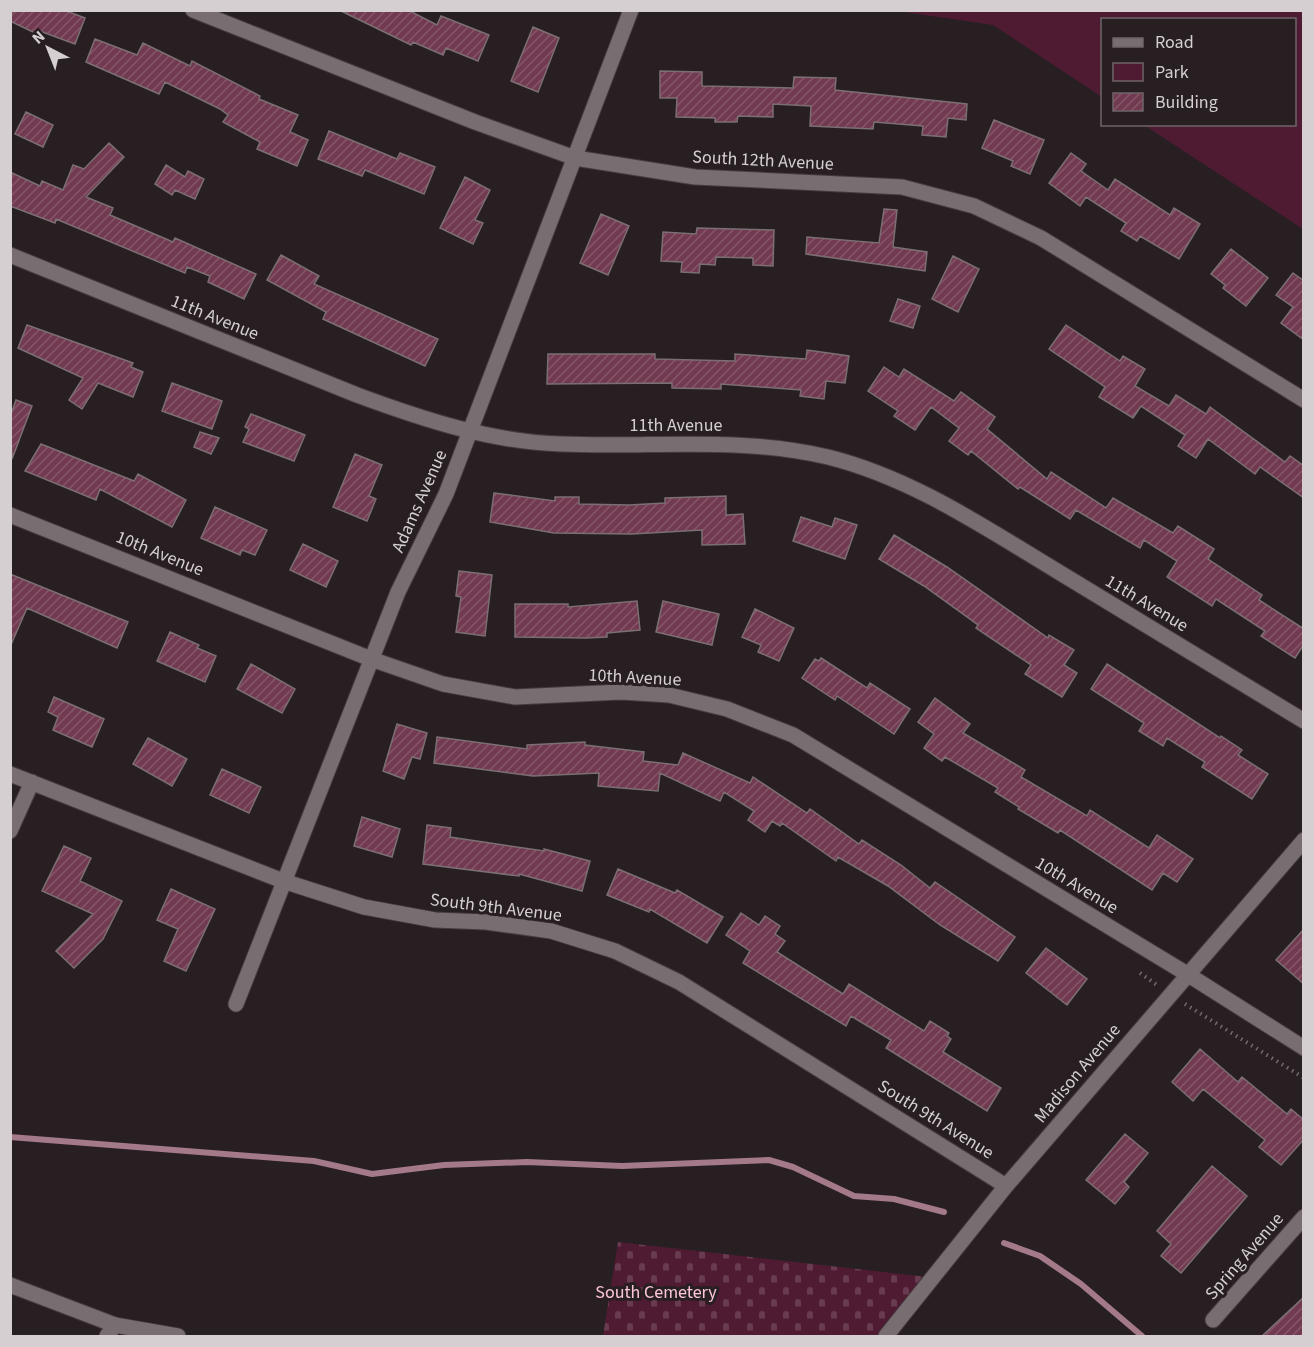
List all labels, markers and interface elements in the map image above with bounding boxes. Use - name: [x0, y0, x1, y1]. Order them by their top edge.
- north arrow: [18, 18, 78, 78]
- legend: [1101, 18, 1296, 126]
- text: N: [27, 26, 50, 49]
- text: Road: [1155, 30, 1194, 55]
- text: Park: [1155, 60, 1189, 85]
- text: Building: [1155, 90, 1218, 115]
- street label: South 12th Avenue: [692, 144, 834, 177]
- street label: 11th Avenue: [167, 288, 263, 346]
- street label: 11th Avenue: [630, 413, 722, 438]
- street label: Adams Avenue: [386, 446, 453, 557]
- street label: 10th Avenue: [112, 524, 208, 582]
- street label: 11th Avenue: [1101, 569, 1193, 638]
- street label: 10th Avenue: [588, 663, 682, 692]
- street label: 10th Avenue: [1031, 851, 1123, 920]
- street label: South 9th Avenue: [429, 887, 563, 928]
- street label: Madison Avenue: [1028, 1018, 1126, 1128]
- street label: South 9th Avenue: [873, 1074, 999, 1165]
- street label: Spring Avenue: [1199, 1207, 1289, 1305]
- park label: South Cemetery: [595, 1280, 717, 1305]

